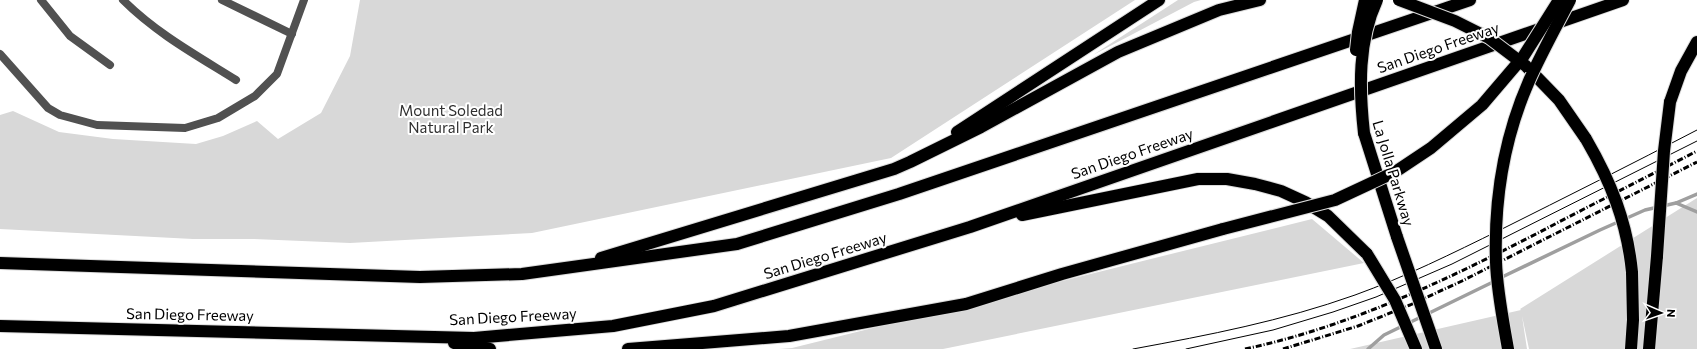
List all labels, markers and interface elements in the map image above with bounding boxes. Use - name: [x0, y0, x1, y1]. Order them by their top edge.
- street label: San Diego Freeway: [1375, 18, 1502, 76]
- park label: Mount Soledad Natural Park: [399, 101, 503, 136]
- street label: La Jolla Parkway: [1369, 118, 1419, 228]
- street label: San Diego Freeway: [1069, 124, 1196, 182]
- street label: San Diego Freeway: [761, 228, 889, 282]
- north arrow: [1641, 293, 1681, 333]
- street label: San Diego Freeway: [126, 304, 254, 324]
- street label: San Diego Freeway: [449, 304, 578, 328]
- text: N: [1665, 309, 1678, 318]

